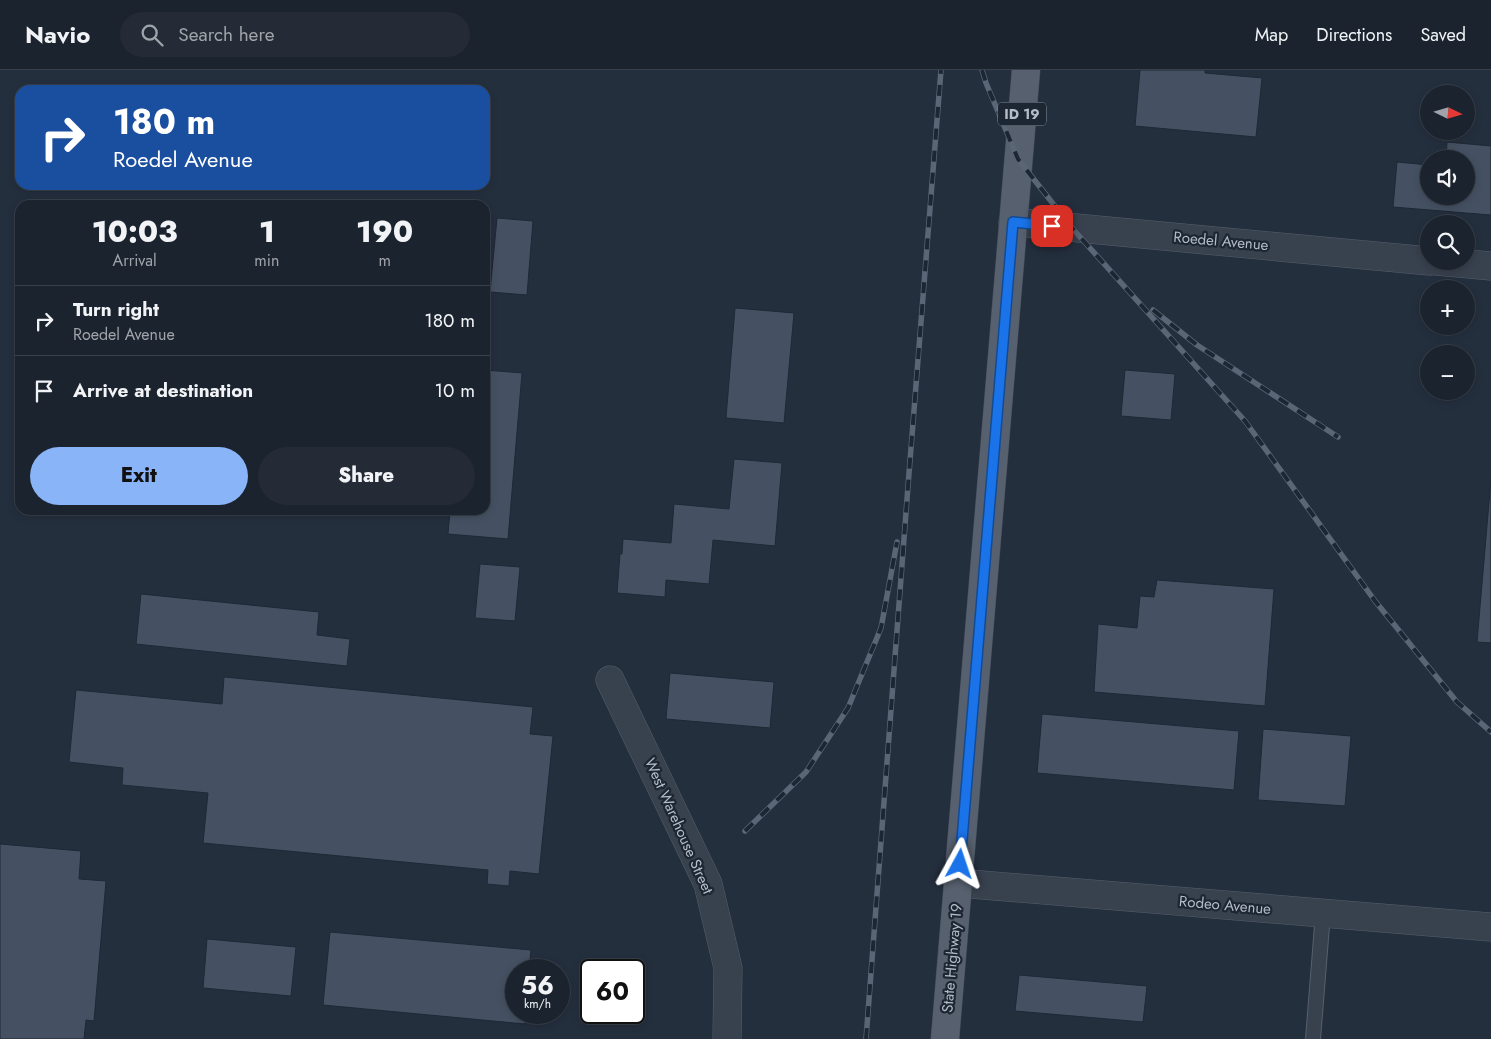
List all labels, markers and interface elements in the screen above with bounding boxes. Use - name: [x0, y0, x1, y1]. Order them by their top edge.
- search box: [120, 12, 470, 57]
- text: Navio: [25, 17, 90, 52]
- icon: search: [138, 21, 166, 49]
- text: Search here: [178, 21, 274, 48]
- text: Map: [1255, 22, 1288, 48]
- text: Directions: [1316, 22, 1392, 48]
- text: Saved: [1420, 22, 1466, 48]
- north arrow: [1420, 85, 1475, 140]
- map controls: [1420, 85, 1475, 400]
- text: 180 m: [113, 97, 215, 147]
- road number: ID 19: [998, 103, 1046, 126]
- icon: right: [30, 105, 95, 170]
- text: Roedel Avenue: [113, 143, 253, 175]
- button: sound: [1420, 150, 1475, 205]
- pin: [1031, 205, 1073, 247]
- text: 10:03: [92, 210, 178, 253]
- text: 1: [259, 210, 275, 253]
- text: 190: [356, 210, 413, 253]
- icon: arrive: [1038, 212, 1066, 240]
- button: search: [1420, 215, 1475, 270]
- street label: Roedel Avenue: [1173, 226, 1270, 256]
- text: Arrival: [113, 249, 157, 272]
- text: min: [254, 249, 279, 272]
- text: m: [378, 249, 391, 272]
- button: +: [1420, 280, 1475, 335]
- text: Turn right: [73, 296, 159, 323]
- icon: right: [30, 307, 58, 335]
- text: 180 m: [424, 307, 475, 334]
- text: Roedel Avenue: [73, 323, 175, 346]
- button: −: [1420, 345, 1475, 400]
- icon: arrive: [30, 377, 58, 405]
- text: Arrive at destination: [73, 377, 253, 404]
- text: 10 m: [435, 377, 475, 404]
- button: Exit: [30, 447, 248, 505]
- button: Share: [258, 447, 475, 505]
- street label: West Warehouse Street: [639, 755, 719, 898]
- position arrow: [933, 837, 985, 889]
- street label: Rodeo Avenue: [1178, 890, 1272, 920]
- street label: State Highway 19: [936, 902, 968, 1014]
- speed limit sign: 60: [580, 959, 645, 1024]
- text: 56: [521, 967, 554, 1003]
- text: km/h: [524, 995, 551, 1013]

